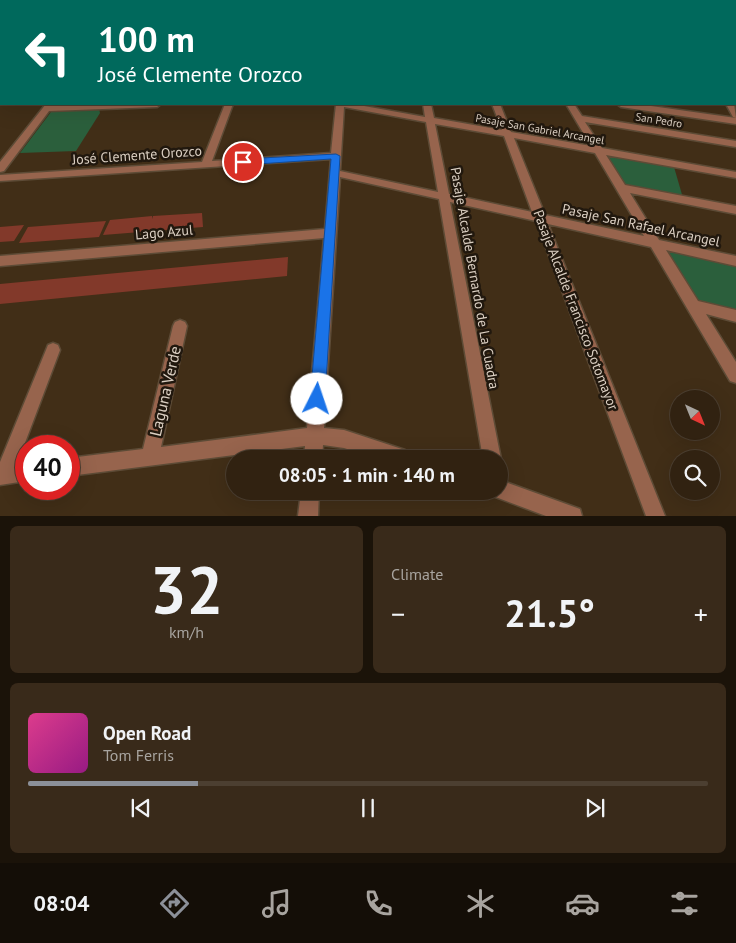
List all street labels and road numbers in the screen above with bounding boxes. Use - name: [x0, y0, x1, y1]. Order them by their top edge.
- street label: San Pedro: [635, 109, 683, 131]
- street label: Pasaje San Gabriel Arcangel: [475, 111, 606, 147]
- street label: José Clemente Orozco: [70, 141, 203, 169]
- street label: Pasaje Alcalde Bernardo de La Cuadra: [447, 166, 503, 390]
- street label: Pasaje San Rafael Arcangel: [560, 199, 722, 251]
- street label: Pasaje Alcalde Francisco Sotomayor: [529, 207, 623, 413]
- street label: Lago Azul: [134, 221, 194, 243]
- street label: Laguna Verde: [145, 344, 185, 438]

